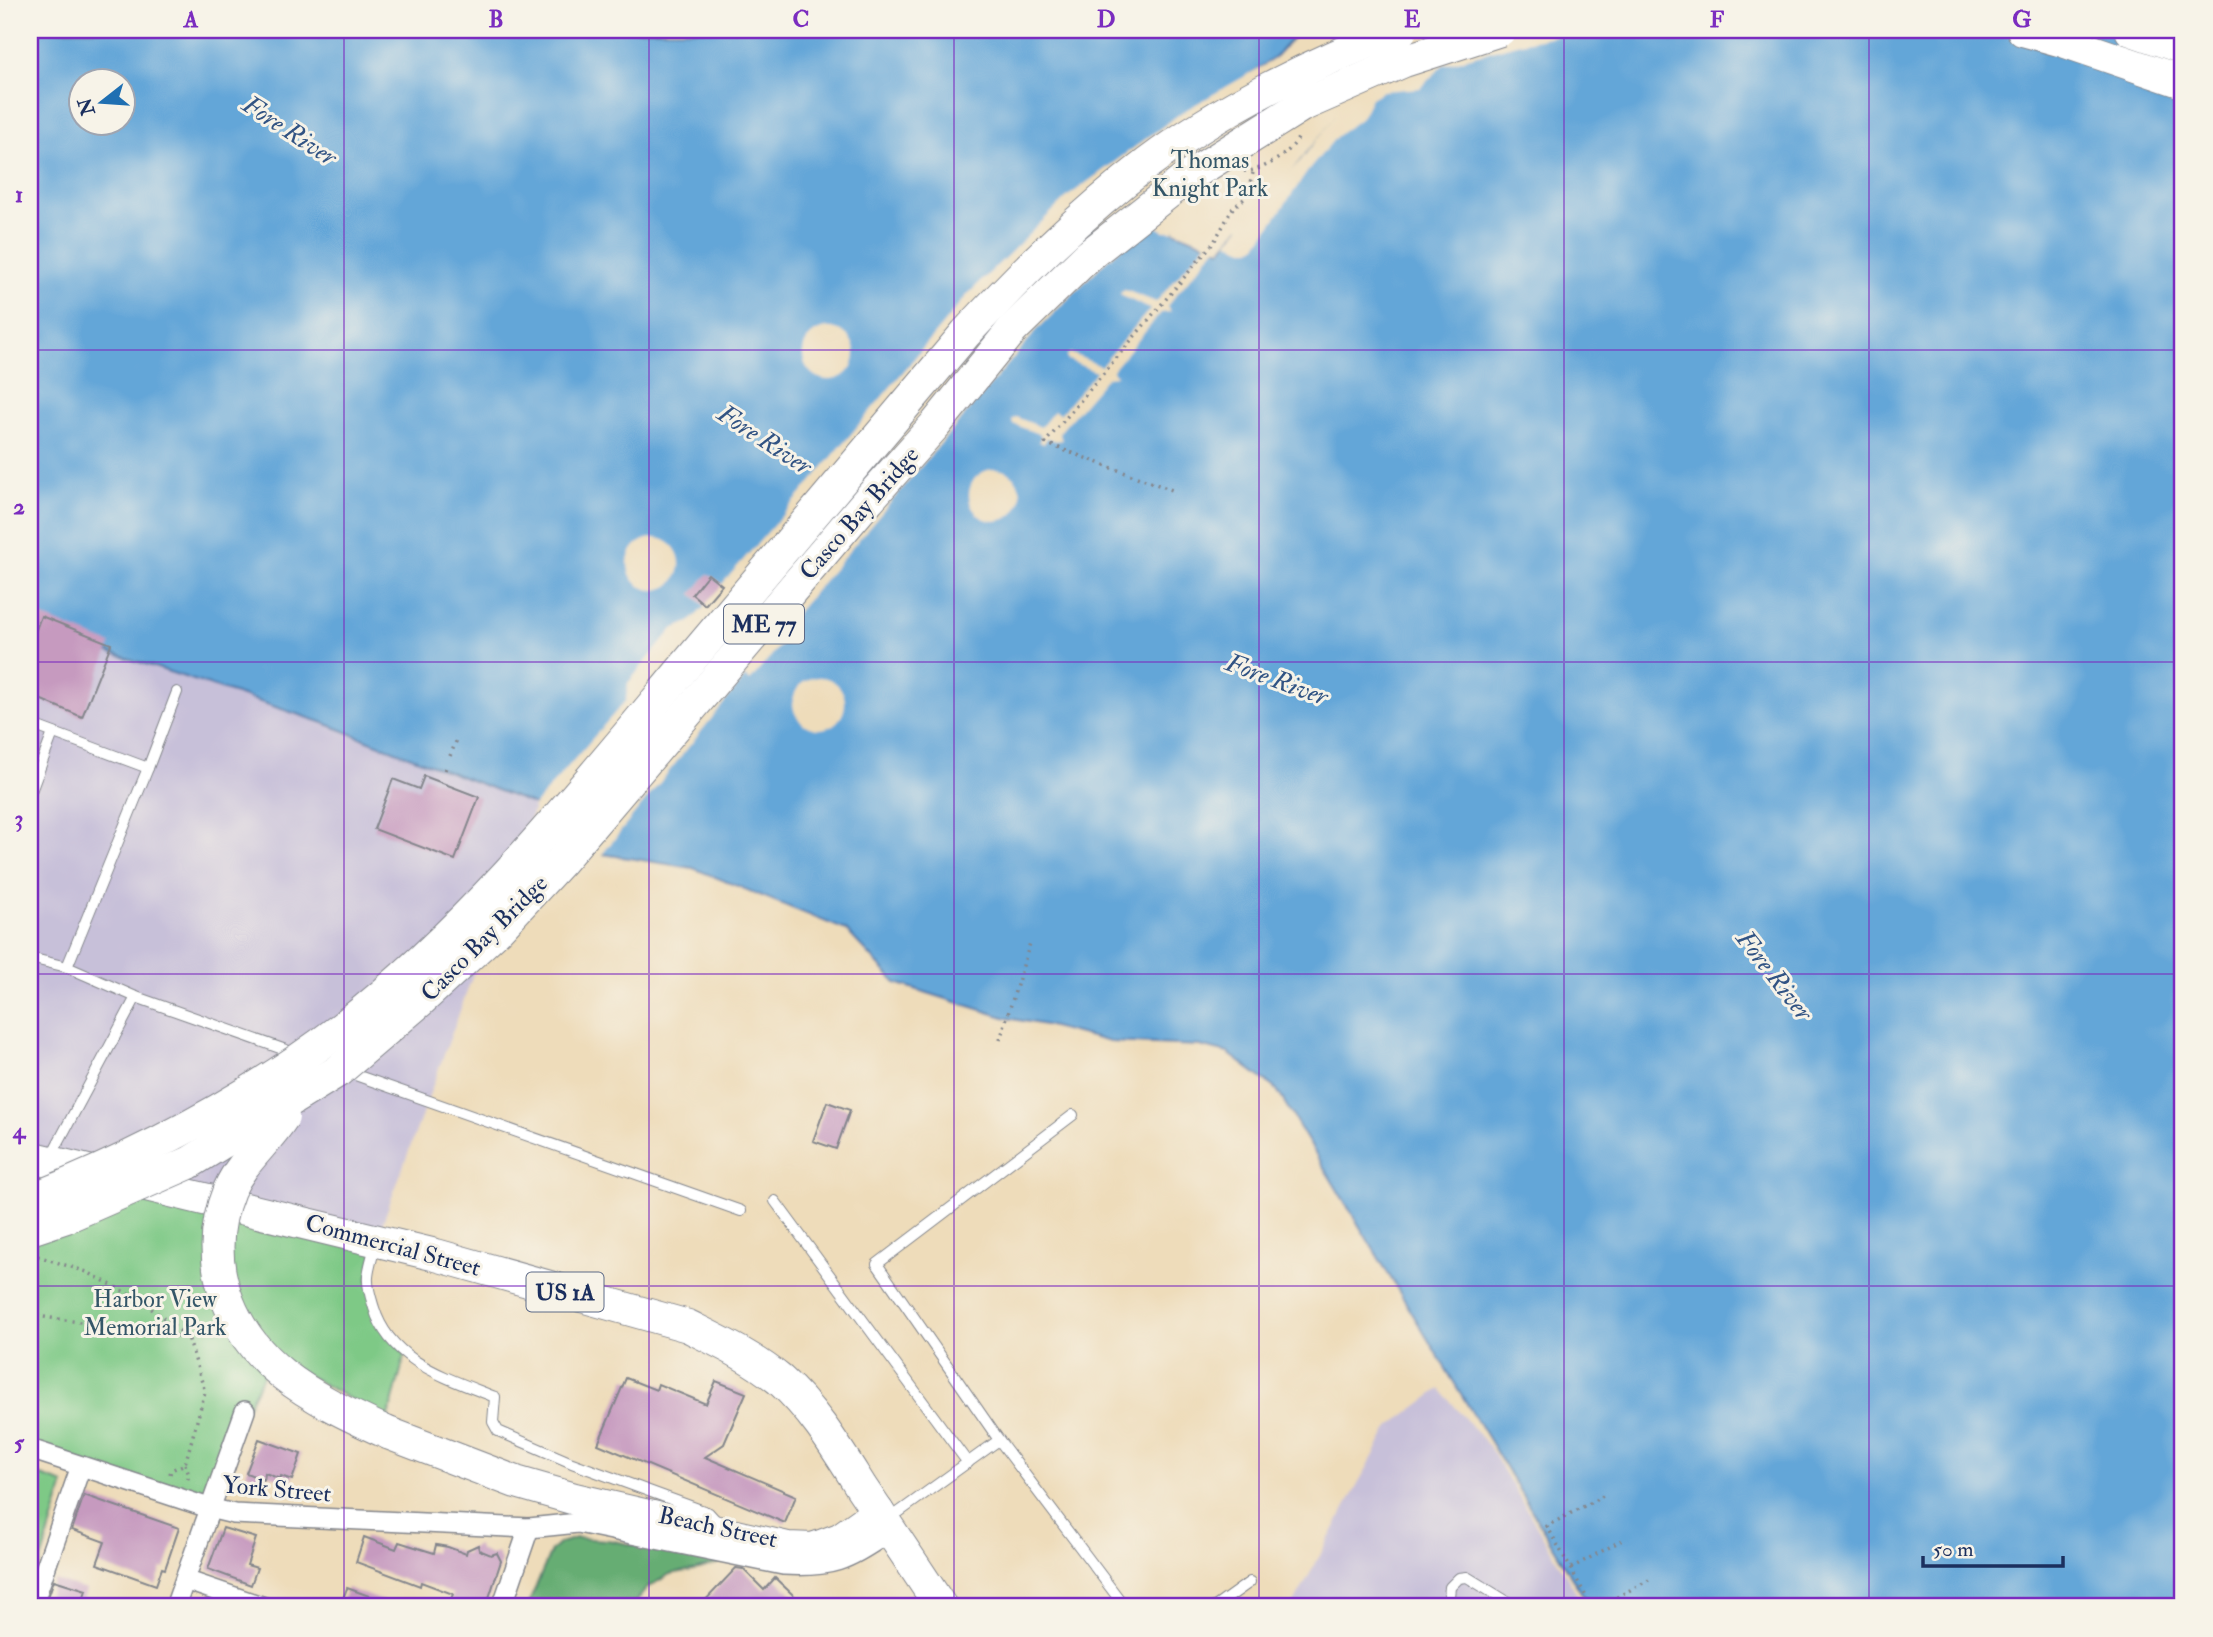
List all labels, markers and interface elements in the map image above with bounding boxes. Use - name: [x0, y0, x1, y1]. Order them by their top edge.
- text: A: [183, 5, 199, 34]
- text: B: [488, 5, 504, 34]
- text: C: [793, 5, 809, 34]
- text: D: [1097, 5, 1115, 34]
- text: E: [1404, 5, 1421, 34]
- text: F: [1710, 5, 1725, 34]
- text: G: [2012, 5, 2032, 34]
- north arrow: [66, 66, 136, 136]
- water label: Fore River: [235, 87, 344, 174]
- text: N: [72, 94, 101, 119]
- park label: Thomas Knight Park: [1152, 145, 1269, 204]
- text: 1: [15, 180, 23, 209]
- water label: Fore River: [710, 396, 819, 483]
- street label: Casco Bay Bridge: [793, 440, 926, 587]
- text: 2: [13, 492, 25, 521]
- road number: ME 77: [724, 604, 804, 644]
- water label: Fore River: [1219, 646, 1333, 714]
- text: 3: [15, 804, 23, 833]
- street label: Casco Bay Bridge: [414, 868, 554, 1008]
- water label: Fore River: [1728, 922, 1820, 1028]
- text: 4: [12, 1116, 27, 1145]
- street label: Commercial Street: [302, 1207, 484, 1284]
- road number: US 1A: [526, 1273, 604, 1312]
- park label: Harbor View Memorial Park: [83, 1284, 227, 1343]
- text: 5: [14, 1428, 25, 1457]
- street label: York Street: [221, 1469, 333, 1510]
- street label: Beach Street: [656, 1500, 780, 1555]
- scale bar: [1923, 1525, 2062, 1569]
- text: 50 m: [1933, 1536, 1974, 1563]

